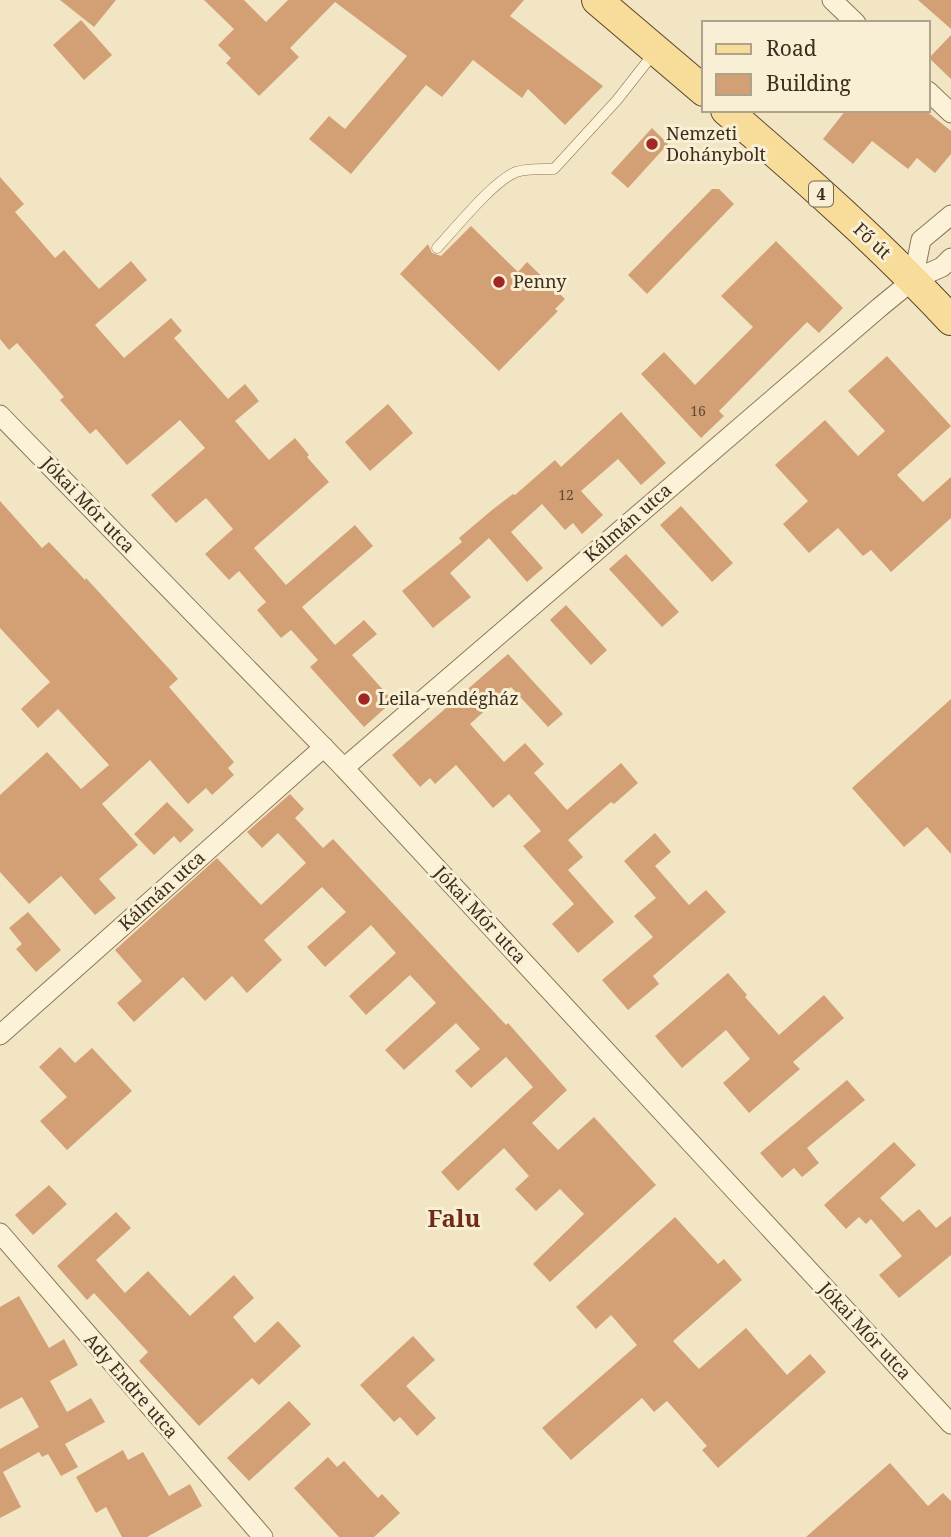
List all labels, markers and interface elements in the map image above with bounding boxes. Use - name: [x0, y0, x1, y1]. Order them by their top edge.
- legend: [702, 21, 930, 112]
- text: Road: [766, 34, 817, 62]
- text: Building: [766, 69, 851, 97]
- place label: Nemzeti Dohánybolt: [666, 121, 766, 166]
- marker: Nemzeti Dohánybolt: [644, 136, 660, 152]
- road number: 4: [809, 182, 833, 206]
- street label: Fő út: [849, 217, 896, 264]
- place label: Penny: [513, 269, 567, 293]
- marker: Penny: [491, 274, 507, 290]
- house number: 16: [690, 401, 706, 420]
- street label: Jókai Mór utca: [36, 450, 141, 558]
- street label: Kálmán utca: [579, 478, 676, 567]
- house number: 12: [558, 485, 574, 504]
- place label: Leila-vendégház: [378, 686, 519, 710]
- marker: Leila-vendégház: [356, 691, 372, 707]
- street label: Kálmán utca: [113, 845, 210, 935]
- street label: Jókai Mór utca: [429, 860, 532, 968]
- district label: Falu: [428, 1201, 480, 1234]
- street label: Jókai Mór utca: [814, 1276, 917, 1384]
- street label: Ady Endre utca: [80, 1328, 184, 1443]

